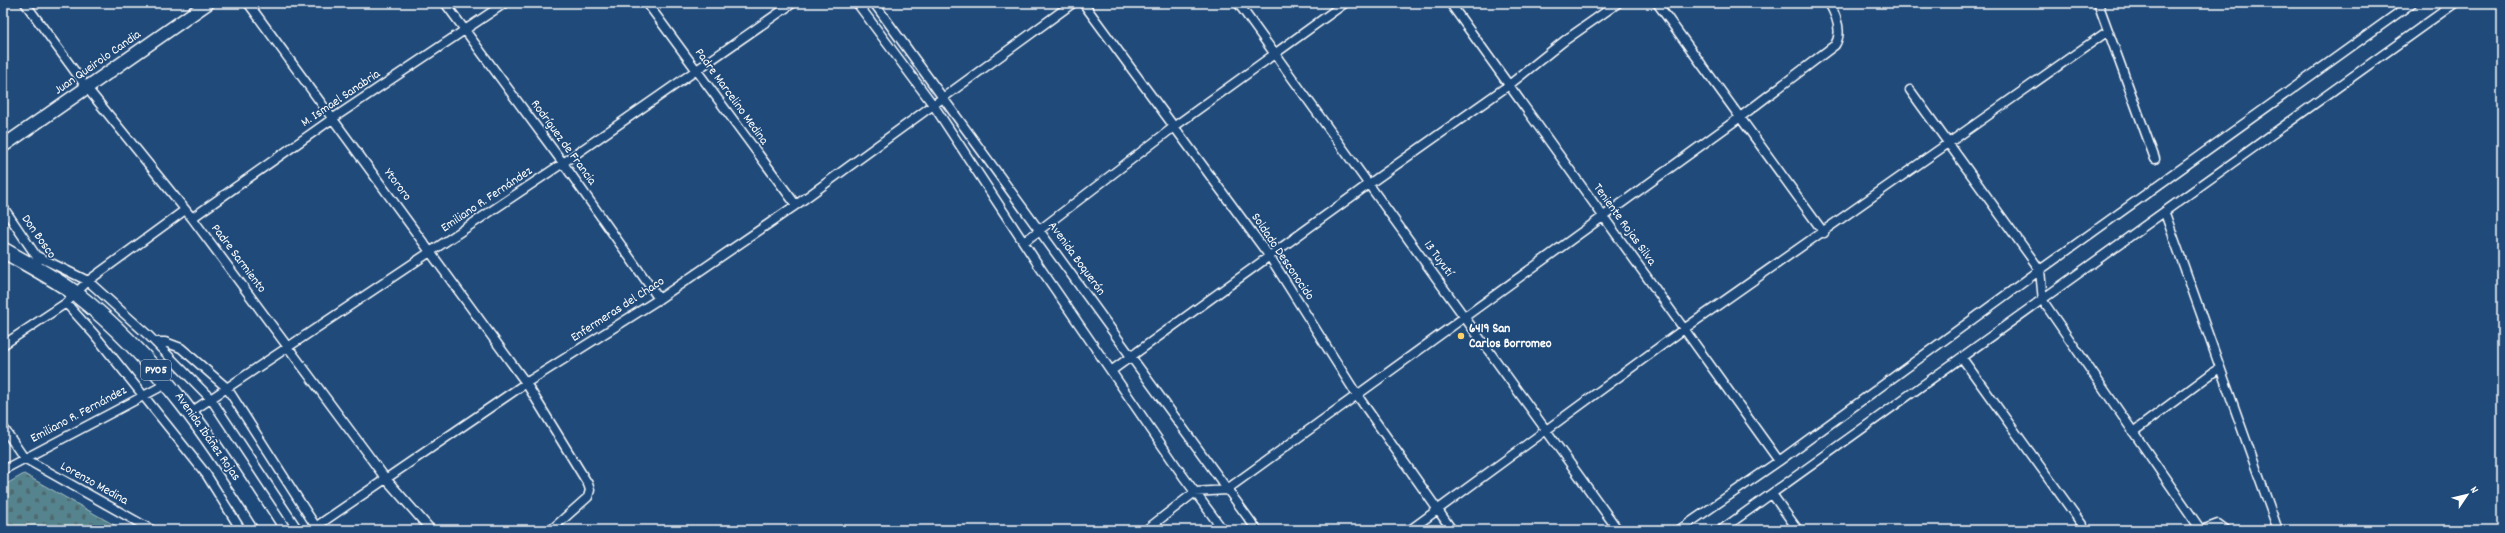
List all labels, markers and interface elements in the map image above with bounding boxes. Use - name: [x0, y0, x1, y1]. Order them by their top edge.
- street label: Juan Queirolo Candia: [51, 25, 146, 100]
- street label: Padre Marcelino Medina: [689, 45, 773, 150]
- street label: M. Ismael Sanabria: [298, 65, 385, 133]
- street label: Rodríguez de Francia: [525, 96, 601, 190]
- street label: Emiliano R. Fernández: [437, 162, 537, 238]
- street label: Ytororo: [378, 165, 416, 205]
- street label: Teniente Rojas Silva: [1588, 180, 1661, 271]
- street label: Soldado Desconocido: [1246, 209, 1318, 305]
- street label: Don Bosco: [16, 211, 60, 263]
- street label: Avenida Boquerón: [1043, 218, 1109, 300]
- street label: Padre Sarmiento: [206, 221, 270, 298]
- street label: 13 Tuyutí: [1418, 237, 1459, 282]
- street label: Enfermeras del Chaco: [567, 272, 669, 347]
- place label: 6419 San Carlos Borromeo: [1469, 320, 1552, 354]
- marker: 6419 San Carlos Borromeo: [1456, 331, 1466, 341]
- road number: PY05: [141, 360, 171, 380]
- street label: Emiliano R. Fernández: [27, 382, 131, 448]
- street label: Avenida Ibáñez Rojas: [169, 389, 245, 485]
- street label: Lorenzo Medina: [56, 457, 132, 511]
- north arrow: [2447, 475, 2487, 515]
- text: N: [2465, 484, 2482, 498]

